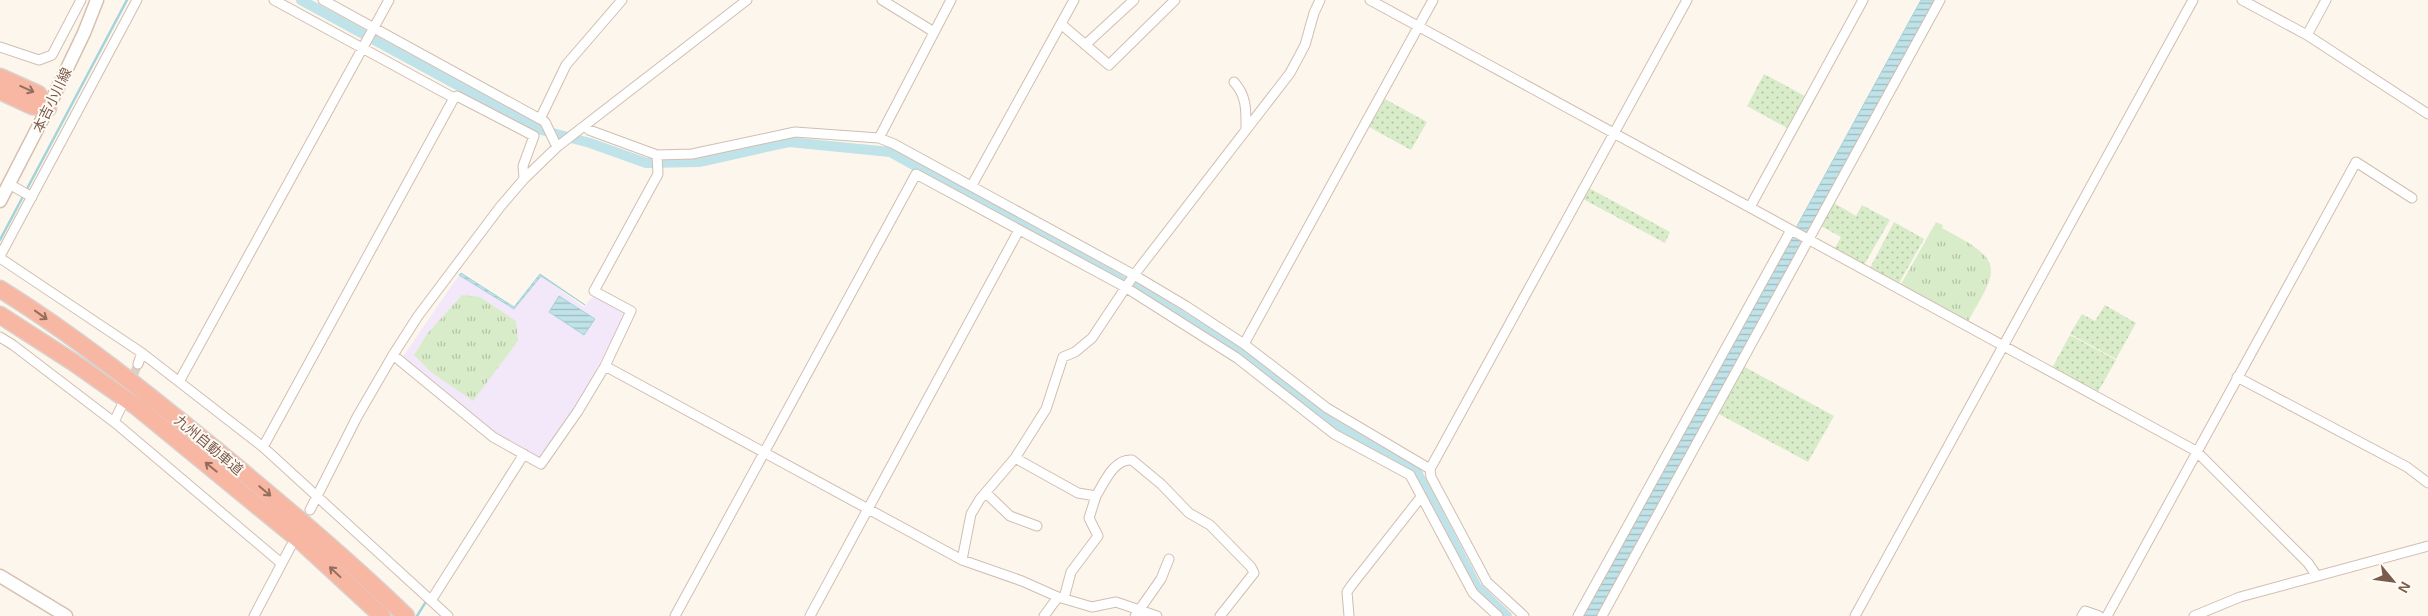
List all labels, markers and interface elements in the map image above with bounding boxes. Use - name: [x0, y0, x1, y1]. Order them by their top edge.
- street label: 本吉小川線: [29, 65, 75, 135]
- one-way arrow: [19, 84, 34, 94]
- one-way arrow: [34, 310, 47, 321]
- street label: 九州自動車道: [172, 412, 246, 478]
- one-way arrow: [204, 461, 217, 472]
- one-way arrow: [259, 485, 272, 496]
- north arrow: [2368, 556, 2418, 606]
- one-way arrow: [328, 566, 341, 578]
- text: N: [2395, 579, 2414, 596]

